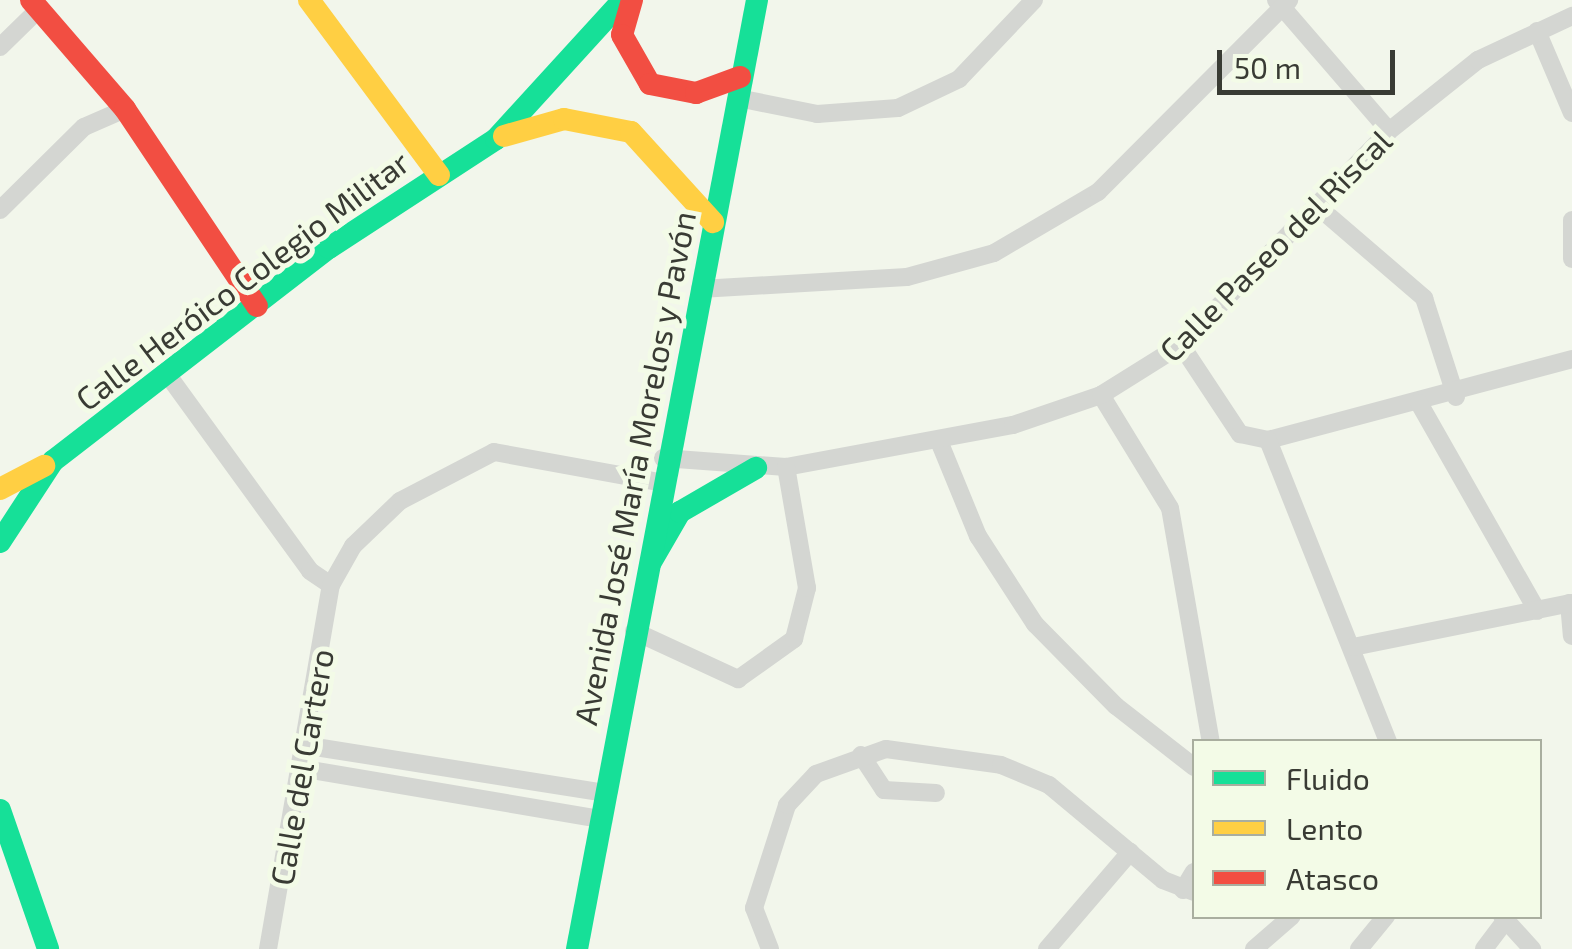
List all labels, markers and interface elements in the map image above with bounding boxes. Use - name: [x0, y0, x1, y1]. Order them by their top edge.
- scale bar: [1222, 30, 1400, 92]
- text: 50 m: [1234, 49, 1301, 85]
- street label: Calle Paseo del Riscal: [1151, 121, 1399, 369]
- street label: Calle Heróico Colegio Militar: [68, 142, 416, 418]
- street label: Avenida José María Morelos y Pavón: [565, 207, 703, 729]
- street label: Calle del Cartero: [261, 646, 341, 888]
- legend: [1192, 739, 1542, 919]
- text: Fluido: [1286, 760, 1370, 796]
- text: Lento: [1286, 810, 1363, 846]
- text: Atasco: [1286, 860, 1379, 896]

